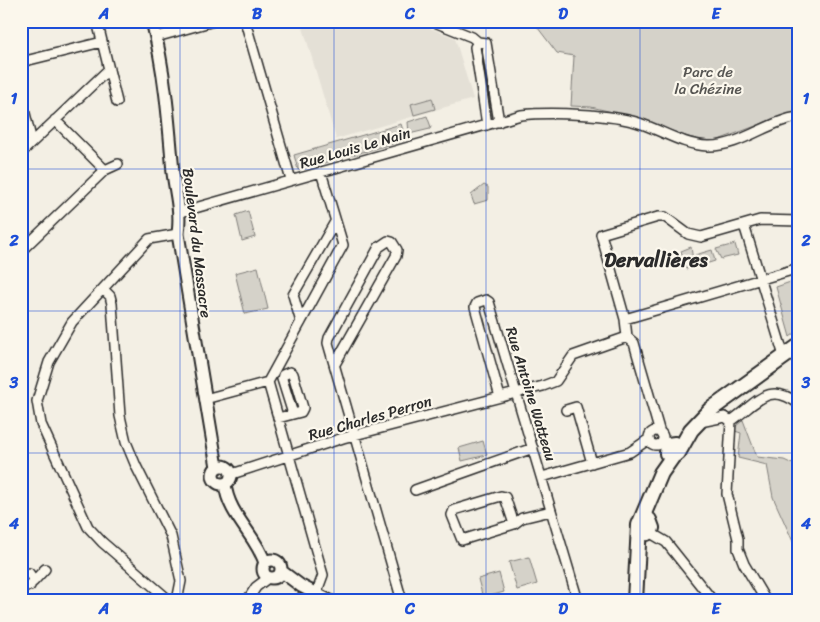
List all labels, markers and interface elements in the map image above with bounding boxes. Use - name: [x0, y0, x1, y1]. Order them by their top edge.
- text: A: [98, 0, 109, 28]
- text: B: [252, 0, 263, 28]
- text: C: [404, 0, 416, 28]
- text: D: [558, 0, 568, 28]
- text: E: [712, 0, 722, 28]
- park label: Parc de la Chézine: [674, 59, 742, 102]
- text: 1: [11, 84, 18, 113]
- text: 1: [803, 84, 810, 113]
- street label: Rue Louis Le Nain: [296, 120, 414, 176]
- street label: Boulevard du Massacre: [175, 167, 219, 320]
- text: 2: [8, 226, 19, 255]
- text: 2: [800, 226, 811, 255]
- district label: Dervallières: [604, 243, 709, 278]
- street label: Rue Antoine Watteau: [498, 324, 564, 464]
- text: 3: [9, 368, 19, 397]
- text: 3: [801, 368, 811, 397]
- street label: Rue Charles Perron: [305, 388, 435, 448]
- text: 4: [8, 509, 19, 538]
- text: 4: [800, 509, 811, 538]
- text: A: [98, 594, 109, 622]
- text: B: [252, 594, 263, 622]
- text: C: [404, 594, 416, 622]
- text: D: [558, 594, 568, 622]
- text: E: [712, 594, 722, 622]

